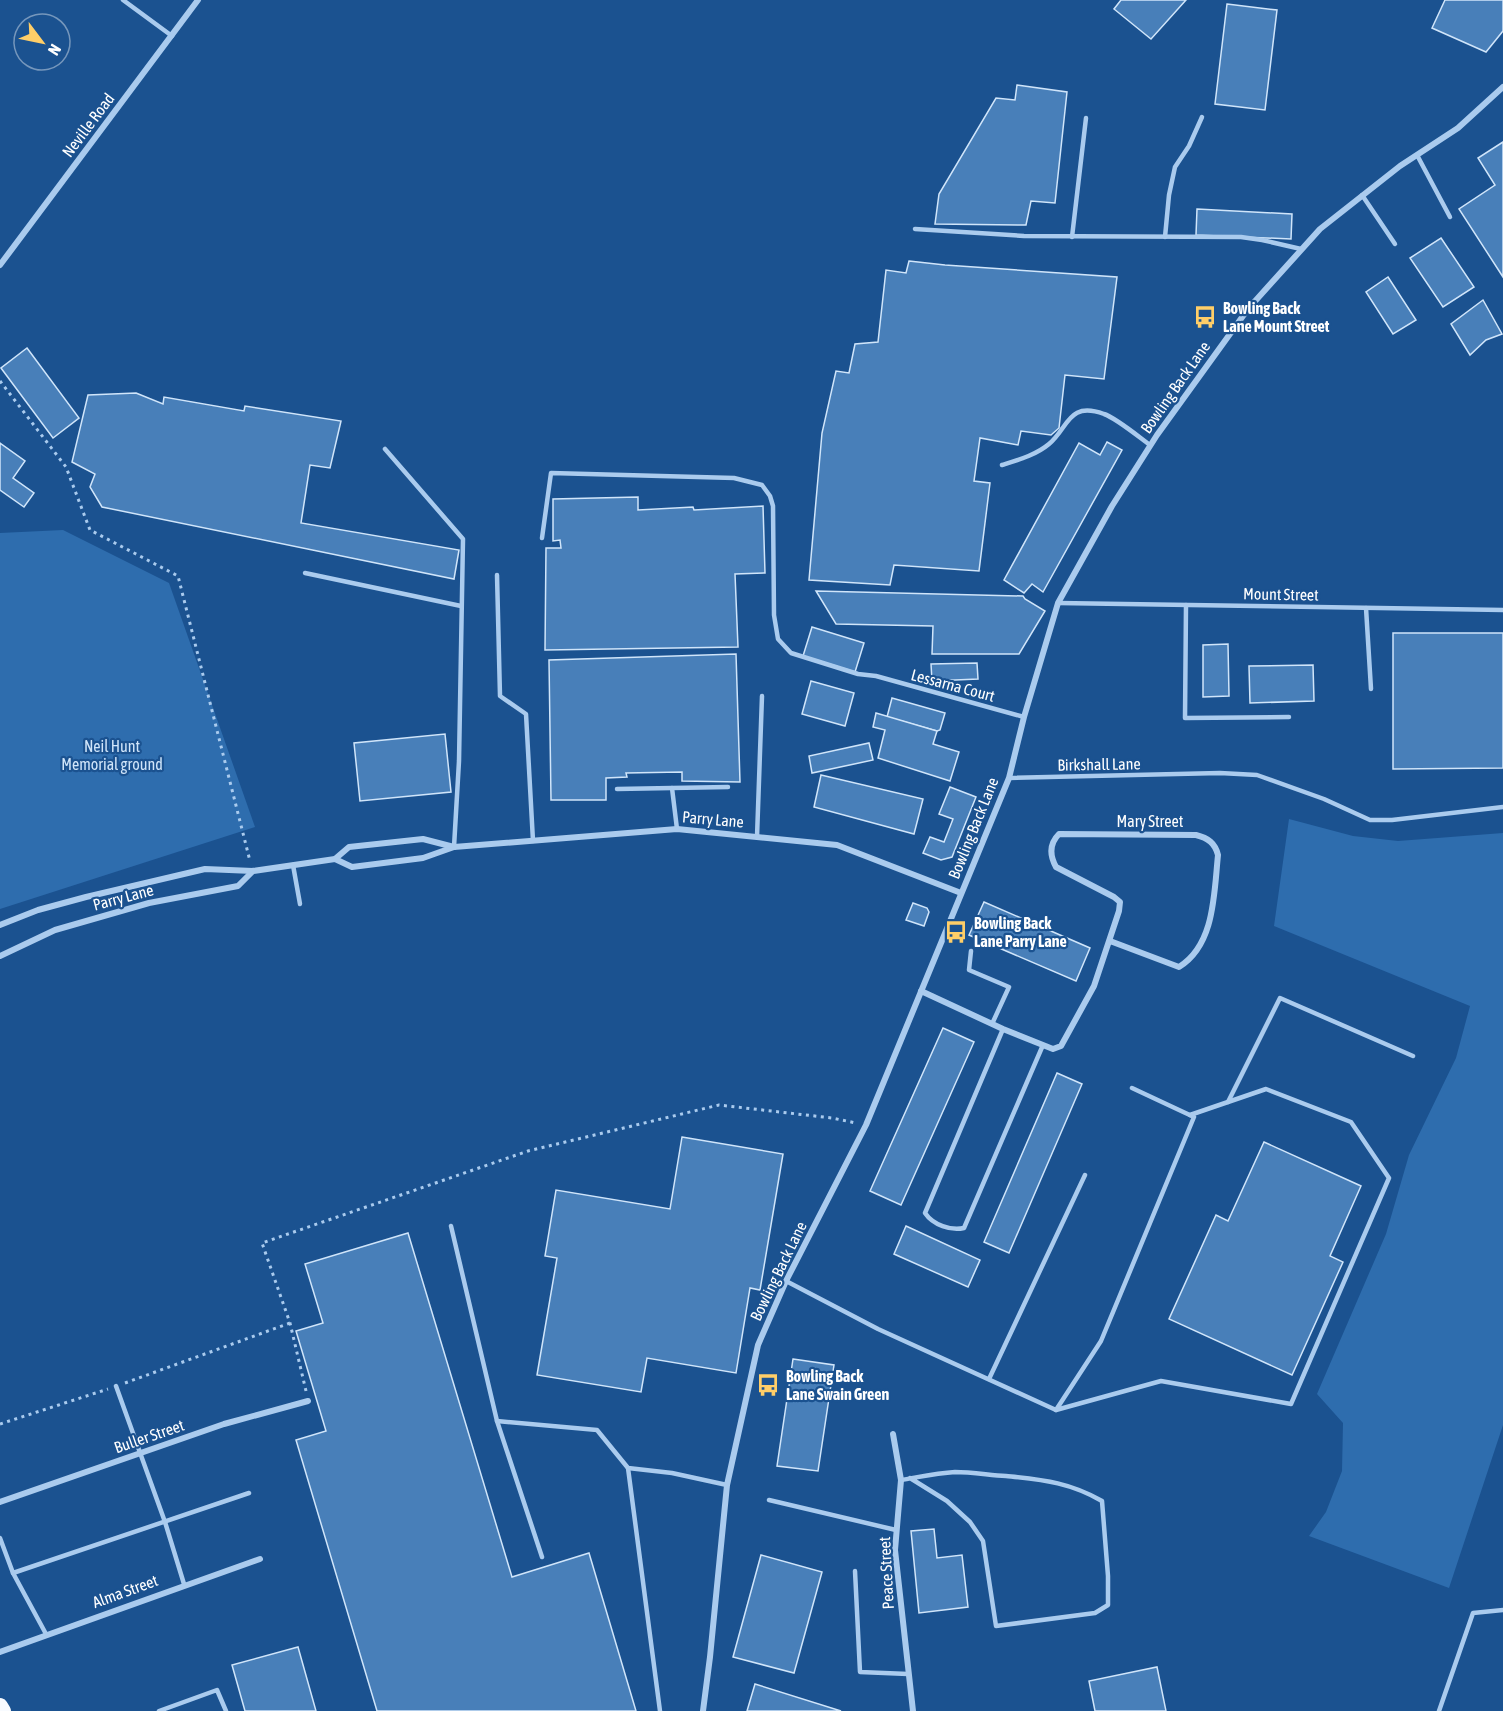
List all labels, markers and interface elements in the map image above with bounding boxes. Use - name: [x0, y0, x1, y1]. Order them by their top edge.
- north arrow: [12, 12, 72, 72]
- text: N: [45, 41, 65, 59]
- street label: Neville Road: [58, 90, 118, 160]
- place label: Bowling Back Lane Mount Street: [1223, 299, 1330, 335]
- bus stop icon: Bowling Back Lane Mount Street: [1192, 304, 1218, 330]
- street label: Bowling Back Lane: [1137, 338, 1214, 437]
- street label: Mount Street: [1243, 584, 1319, 604]
- street label: Lessarna Court: [909, 665, 997, 705]
- park label: Neil Hunt Memorial ground: [61, 737, 163, 774]
- street label: Birkshall Lane: [1057, 754, 1141, 774]
- street label: Bowling Back Lane: [944, 775, 1003, 882]
- street label: Parry Lane: [681, 807, 745, 832]
- street label: Mary Street: [1117, 812, 1184, 831]
- street label: Parry Lane: [91, 880, 155, 915]
- place label: Bowling Back Lane Parry Lane: [974, 914, 1067, 950]
- bus stop icon: Bowling Back Lane Parry Lane: [943, 919, 969, 945]
- street label: Bowling Back Lane: [746, 1218, 811, 1324]
- place label: Bowling Back Lane Swain Green: [786, 1367, 890, 1403]
- bus stop icon: Bowling Back Lane Swain Green: [755, 1372, 781, 1398]
- street label: Buller Street: [112, 1415, 187, 1456]
- street label: Peace Street: [875, 1536, 897, 1610]
- street label: Alma Street: [90, 1571, 161, 1611]

